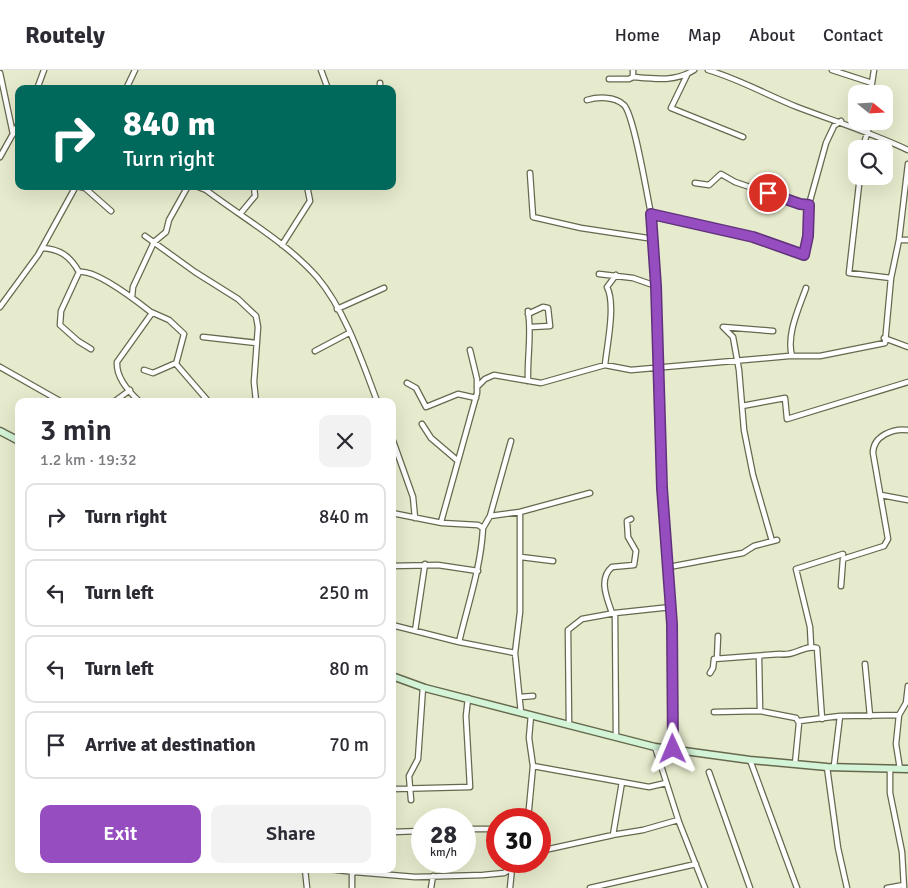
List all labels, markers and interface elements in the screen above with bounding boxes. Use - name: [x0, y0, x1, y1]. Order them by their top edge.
- text: Routely: [25, 20, 105, 50]
- text: Home: [615, 24, 660, 46]
- text: Map: [688, 24, 721, 46]
- text: About: [749, 24, 795, 46]
- text: Contact: [823, 24, 883, 46]
- north arrow: [848, 85, 892, 130]
- map controls: [848, 85, 893, 185]
- text: 840 m: [123, 102, 216, 145]
- icon: right: [40, 105, 105, 170]
- button: search: [848, 140, 893, 185]
- text: Turn right: [123, 145, 215, 172]
- pin: [747, 172, 789, 214]
- icon: arrive: [754, 179, 782, 207]
- text: 3 min: [40, 412, 112, 449]
- button: close: [319, 415, 371, 467]
- text: 1.2 km · 19:32: [40, 450, 137, 470]
- icon: right: [42, 503, 70, 531]
- text: Turn right: [85, 505, 167, 529]
- text: 840 m: [319, 505, 369, 529]
- icon: left: [42, 579, 70, 607]
- text: Turn left: [85, 581, 154, 605]
- text: 250 m: [319, 581, 369, 605]
- icon: left: [42, 655, 70, 683]
- text: Turn left: [85, 657, 154, 681]
- text: 80 m: [329, 657, 369, 681]
- position arrow: [646, 722, 698, 774]
- icon: arrive: [42, 731, 70, 759]
- text: Arrive at destination: [85, 733, 256, 757]
- text: 70 m: [329, 733, 369, 757]
- button: Exit: [40, 805, 201, 863]
- button: Share: [211, 805, 371, 863]
- speed limit sign: 30: [486, 808, 551, 873]
- text: 28: [430, 819, 457, 850]
- text: km/h: [430, 845, 457, 860]

